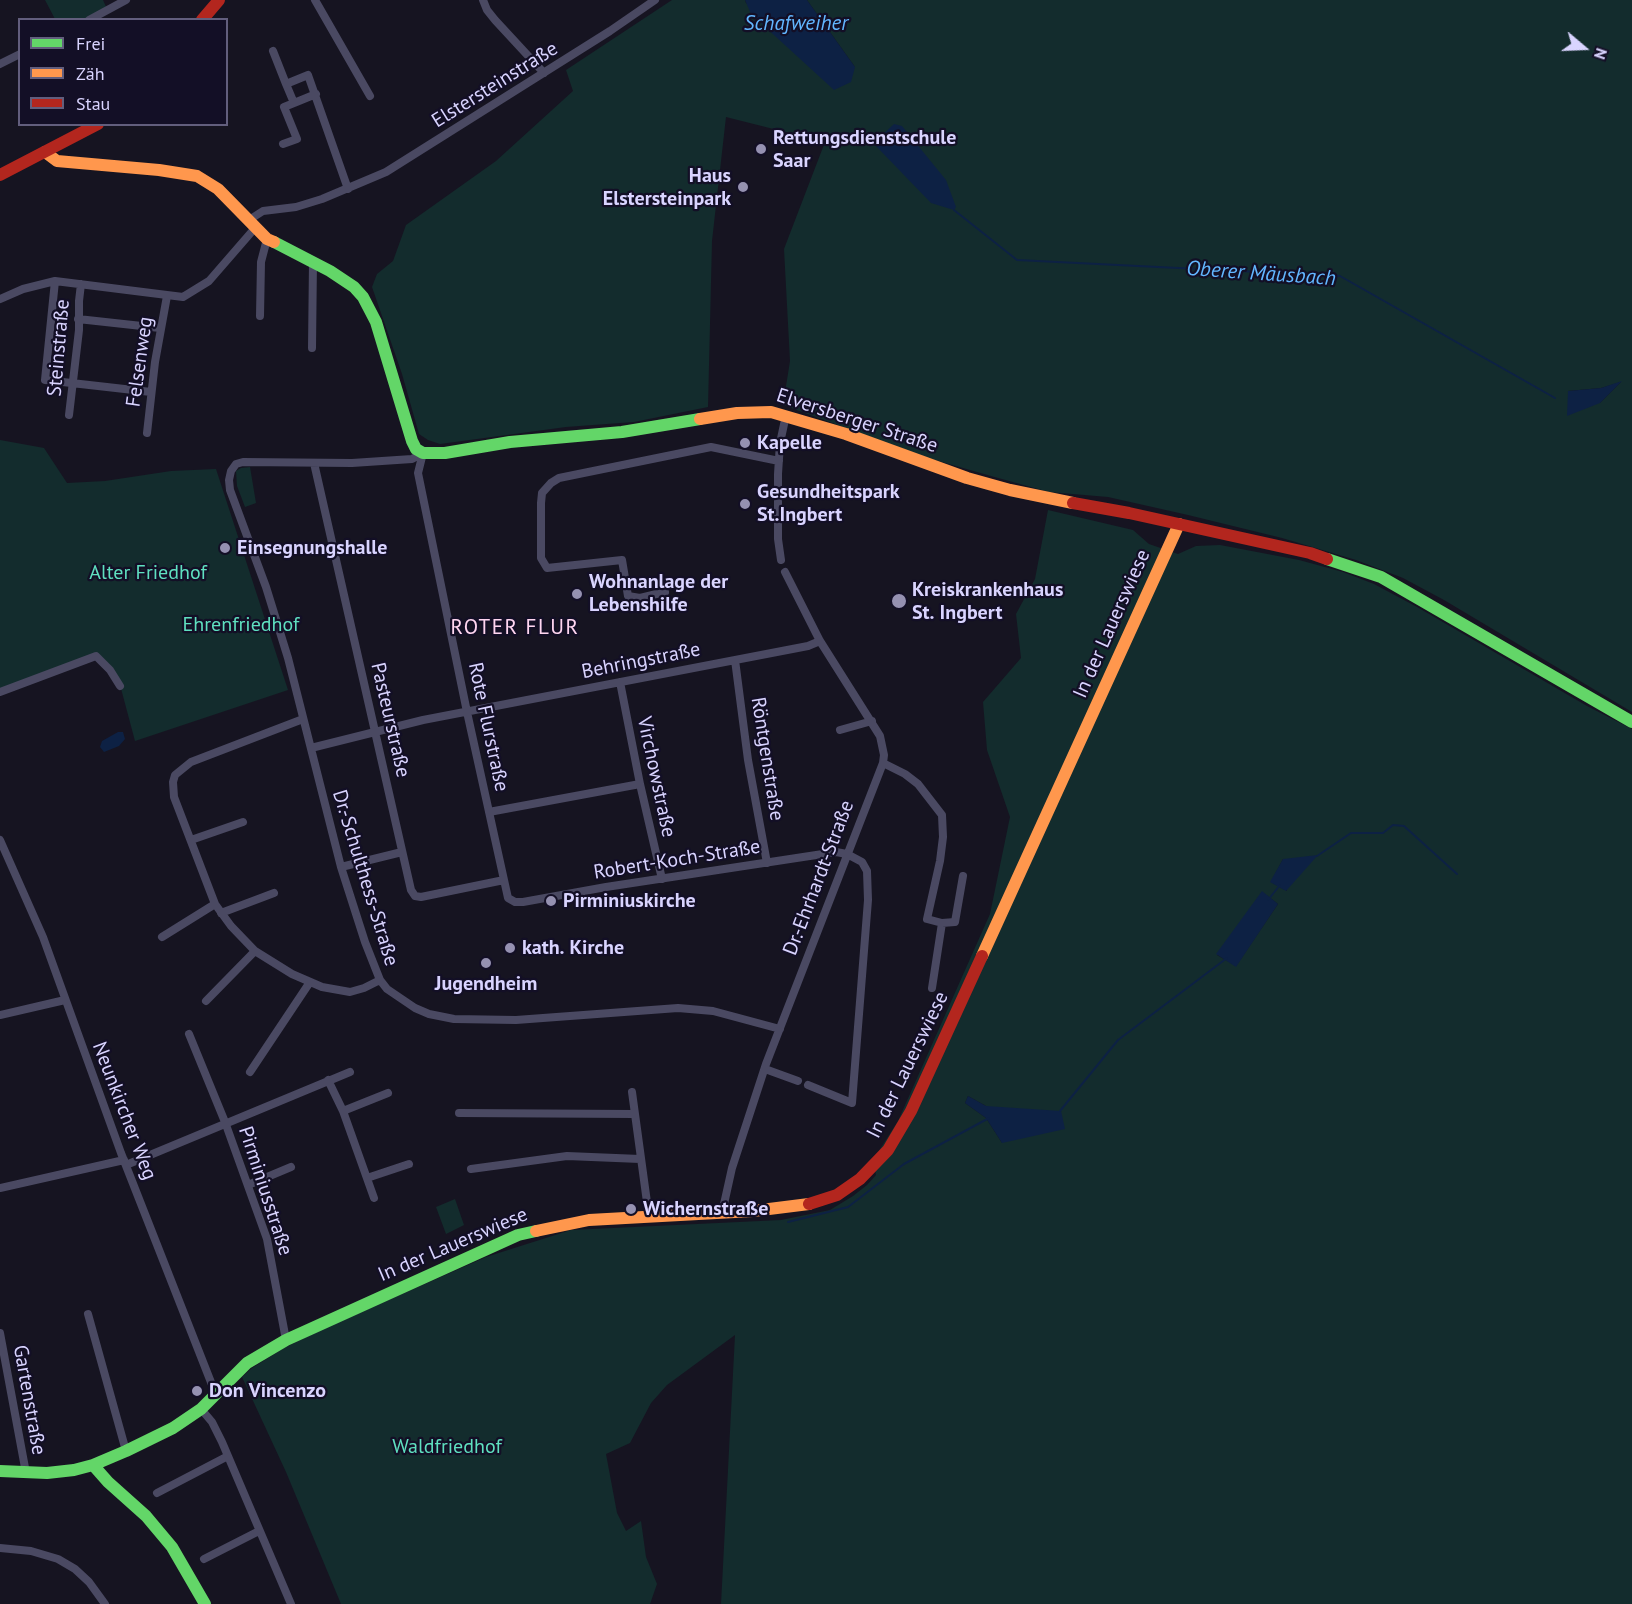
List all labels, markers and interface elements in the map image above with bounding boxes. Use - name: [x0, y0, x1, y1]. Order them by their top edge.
- water label: Schafweiher: [744, 11, 848, 37]
- legend: [18, 18, 228, 126]
- north arrow: [1554, 18, 1614, 78]
- text: Frei: [76, 32, 105, 55]
- street label: Elstersteinstraße: [428, 37, 562, 133]
- text: N: [1590, 46, 1612, 62]
- text: Zäh: [76, 62, 105, 85]
- text: Stau: [76, 92, 110, 115]
- place label: Rettungsdienstschule Saar: [773, 126, 956, 173]
- marker: Rettungsdienstschule Saar: [754, 142, 768, 156]
- place label: Haus Elstersteinpark: [603, 164, 731, 211]
- marker: Haus Elstersteinpark: [736, 180, 750, 194]
- water label: Oberer Mäusbach: [1185, 256, 1337, 292]
- street label: Steinstraße: [43, 298, 75, 398]
- street label: Felsenweg: [122, 315, 158, 409]
- street label: Elversberger Straße: [773, 384, 941, 458]
- place label: Kapelle: [757, 431, 822, 455]
- marker: Kapelle: [738, 436, 752, 450]
- place label: Gesundheitspark St.Ingbert: [757, 480, 900, 527]
- marker: Gesundheitspark St.Ingbert: [738, 497, 752, 511]
- place label: Einsegnungshalle: [237, 536, 387, 560]
- marker: Einsegnungshalle: [218, 541, 232, 555]
- street label: In der Lauerswiese: [1069, 546, 1155, 702]
- park label: Alter Friedhof: [89, 561, 207, 585]
- place label: Wohnanlage der Lebenshilfe: [589, 570, 728, 617]
- place label: Kreiskrankenhaus St. Ingbert: [912, 578, 1063, 625]
- marker: Wohnanlage der Lebenshilfe: [570, 587, 584, 601]
- marker: Kreiskrankenhaus St. Ingbert: [890, 592, 908, 610]
- park label: Ehrenfriedhof: [183, 613, 299, 637]
- district label: ROTER FLUR: [451, 615, 579, 641]
- street label: Behringstraße: [580, 638, 702, 684]
- street label: Pasteurstraße: [365, 660, 415, 780]
- street label: Rote Flurstraße: [463, 660, 513, 794]
- street label: Röntgenstraße: [745, 695, 789, 823]
- street label: Virchowstraße: [632, 715, 680, 839]
- street label: Dr.-Schulthess-Straße: [327, 787, 403, 969]
- street label: Dr.-Ehrhardt-Straße: [778, 797, 860, 959]
- street label: Robert-Koch-Straße: [592, 835, 762, 885]
- place label: Pirminiuskirche: [563, 889, 696, 913]
- marker: Pirminiuskirche: [544, 894, 558, 908]
- place label: kath. Kirche: [522, 936, 624, 960]
- marker: kath. Kirche: [503, 941, 517, 955]
- marker: Jugendheim: [479, 956, 493, 970]
- place label: Jugendheim: [435, 972, 537, 996]
- street label: In der Lauerswiese: [862, 988, 954, 1142]
- street label: Neunkircher Weg: [87, 1039, 161, 1183]
- street label: Pirminiusstraße: [233, 1123, 297, 1259]
- place label: Wichernstraße: [643, 1197, 768, 1221]
- marker: Wichernstraße: [624, 1202, 638, 1216]
- street label: In der Lauerswiese: [375, 1203, 531, 1287]
- street label: Gartenstraße: [8, 1343, 50, 1457]
- place label: Don Vincenzo: [209, 1379, 326, 1403]
- marker: Don Vincenzo: [190, 1384, 204, 1398]
- park label: Waldfriedhof: [392, 1435, 502, 1459]

